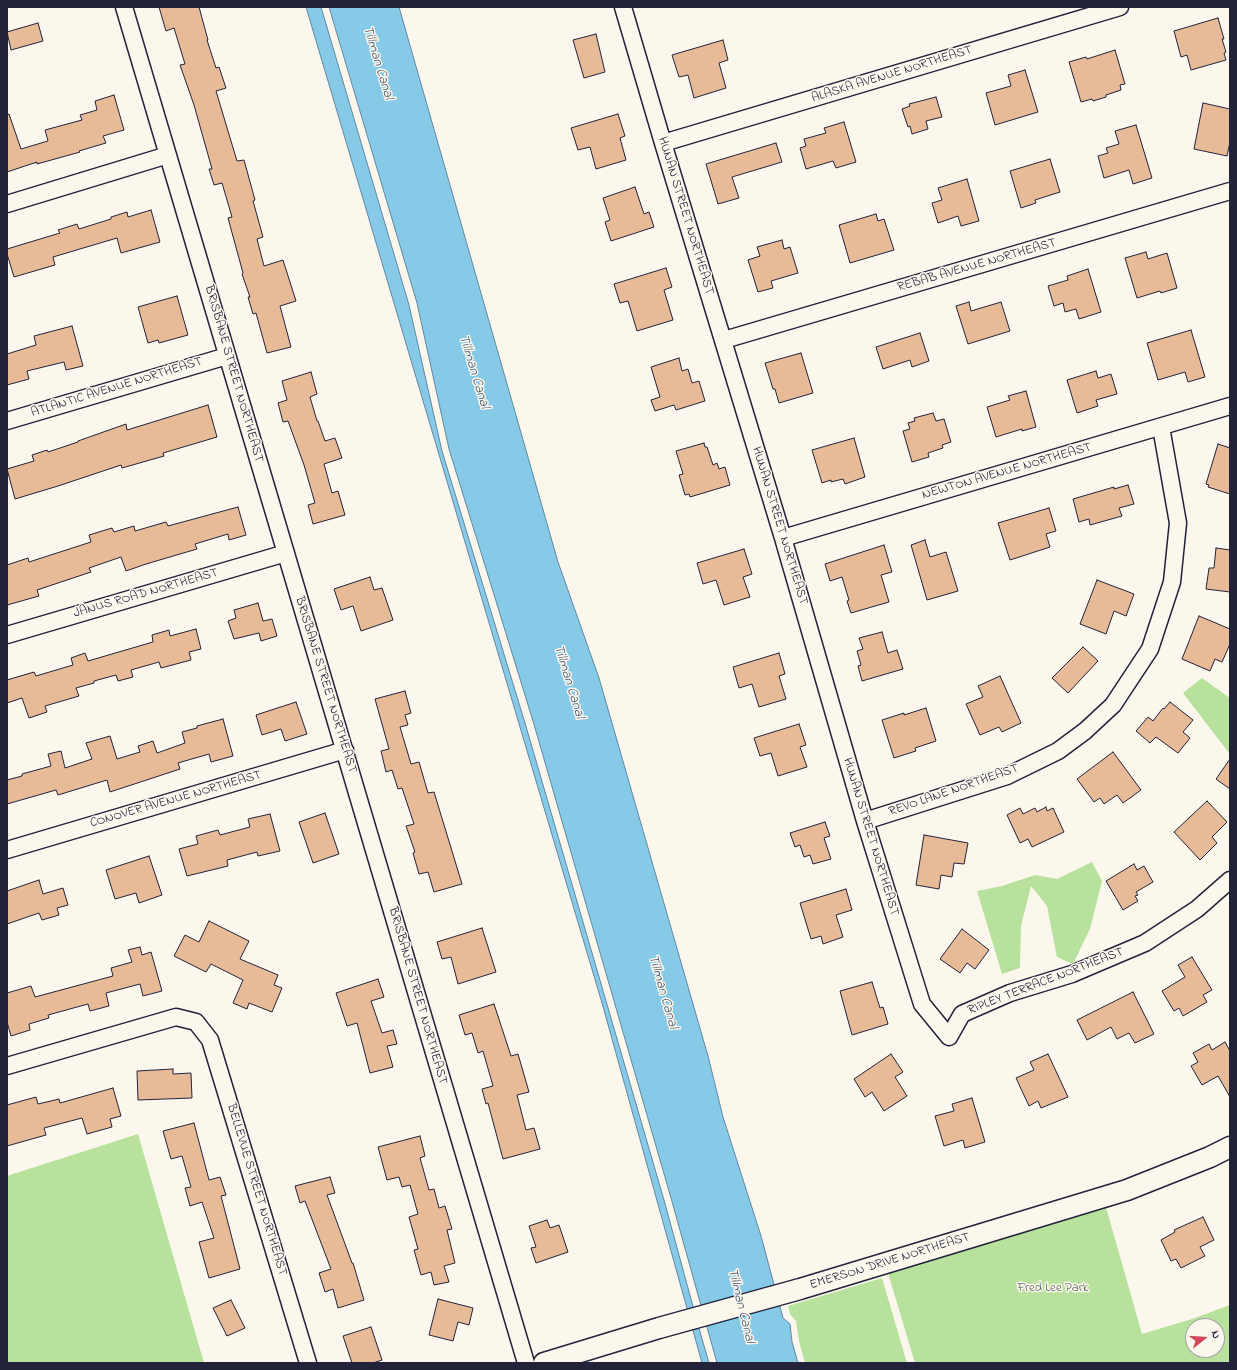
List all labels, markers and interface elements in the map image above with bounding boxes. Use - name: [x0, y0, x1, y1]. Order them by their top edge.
- water label: Tillman Canal: [358, 24, 396, 102]
- street label: ALASKA AVENUE NORTHEAST: [810, 43, 974, 107]
- street label: HUNAN STREET NORTHEAST: [654, 135, 716, 297]
- street label: REBAB AVENUE NORTHEAST: [896, 236, 1058, 296]
- street label: BRISBANE STREET NORTHEAST: [200, 283, 266, 465]
- water label: Tillman Canal: [454, 333, 492, 411]
- street label: ATLANTIC AVENUE NORTHEAST: [29, 354, 205, 422]
- street label: NEWTON AVENUE NORTHEAST: [921, 440, 1093, 504]
- street label: HUNAN STREET NORTHEAST: [748, 445, 810, 607]
- street label: JANUS ROAD NORTHEAST: [72, 566, 220, 622]
- street label: BRISBANE STREET NORTHEAST: [291, 595, 359, 775]
- water label: Tillman Canal: [549, 643, 587, 721]
- street label: HUNAN STREET NORTHEAST: [839, 756, 901, 918]
- street label: REVO LANE NORTHEAST: [887, 761, 1021, 821]
- street label: CONOVER AVENUE NORTHEAST: [89, 768, 263, 832]
- street label: BRISBANE STREET NORTHEAST: [384, 905, 450, 1087]
- street label: RIPLEY TERRACE NORTHEAST: [966, 945, 1126, 1019]
- water label: Tillman Canal: [643, 953, 681, 1031]
- street label: BELLEVUE STREET NORTHEAST: [222, 1102, 290, 1278]
- street label: EMERSON DRIVE NORTHEAST: [808, 1230, 972, 1294]
- water label: Tillman Canal: [723, 1267, 757, 1345]
- park label: Fred Lee Park: [1018, 1281, 1088, 1297]
- north arrow: [1185, 1318, 1225, 1358]
- text: N: [1207, 1329, 1224, 1341]

